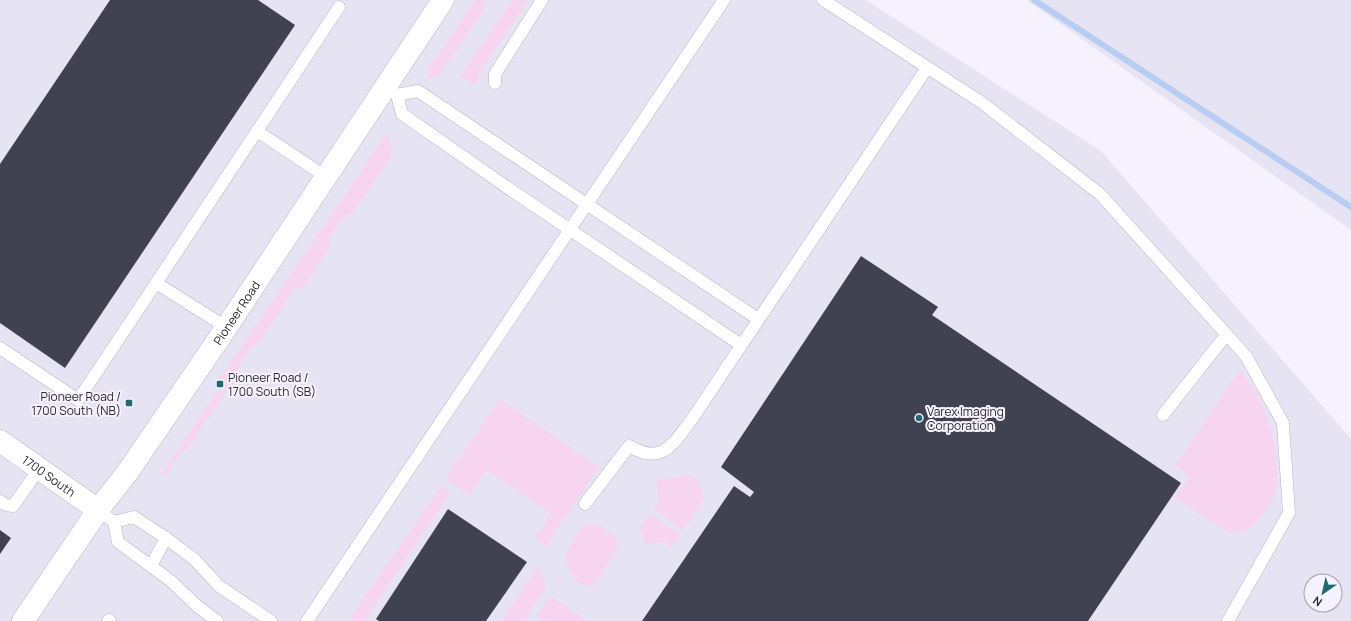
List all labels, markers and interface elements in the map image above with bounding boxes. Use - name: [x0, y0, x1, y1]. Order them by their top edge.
- street label: Pioneer Road: [209, 277, 264, 348]
- place label: Pioneer Road / 1700 South (SB): [228, 369, 316, 400]
- marker: Pioneer Road / 1700 South (SB): [215, 379, 225, 389]
- place label: Pioneer Road / 1700 South (NB): [32, 388, 121, 419]
- marker: Pioneer Road / 1700 South (NB): [124, 398, 134, 408]
- place label: Varex Imaging Corporation: [927, 403, 1004, 434]
- marker: Varex Imaging Corporation: [914, 413, 924, 423]
- street label: 1700 South: [19, 451, 79, 500]
- north arrow: [1303, 573, 1343, 613]
- text: N: [1310, 593, 1325, 610]

